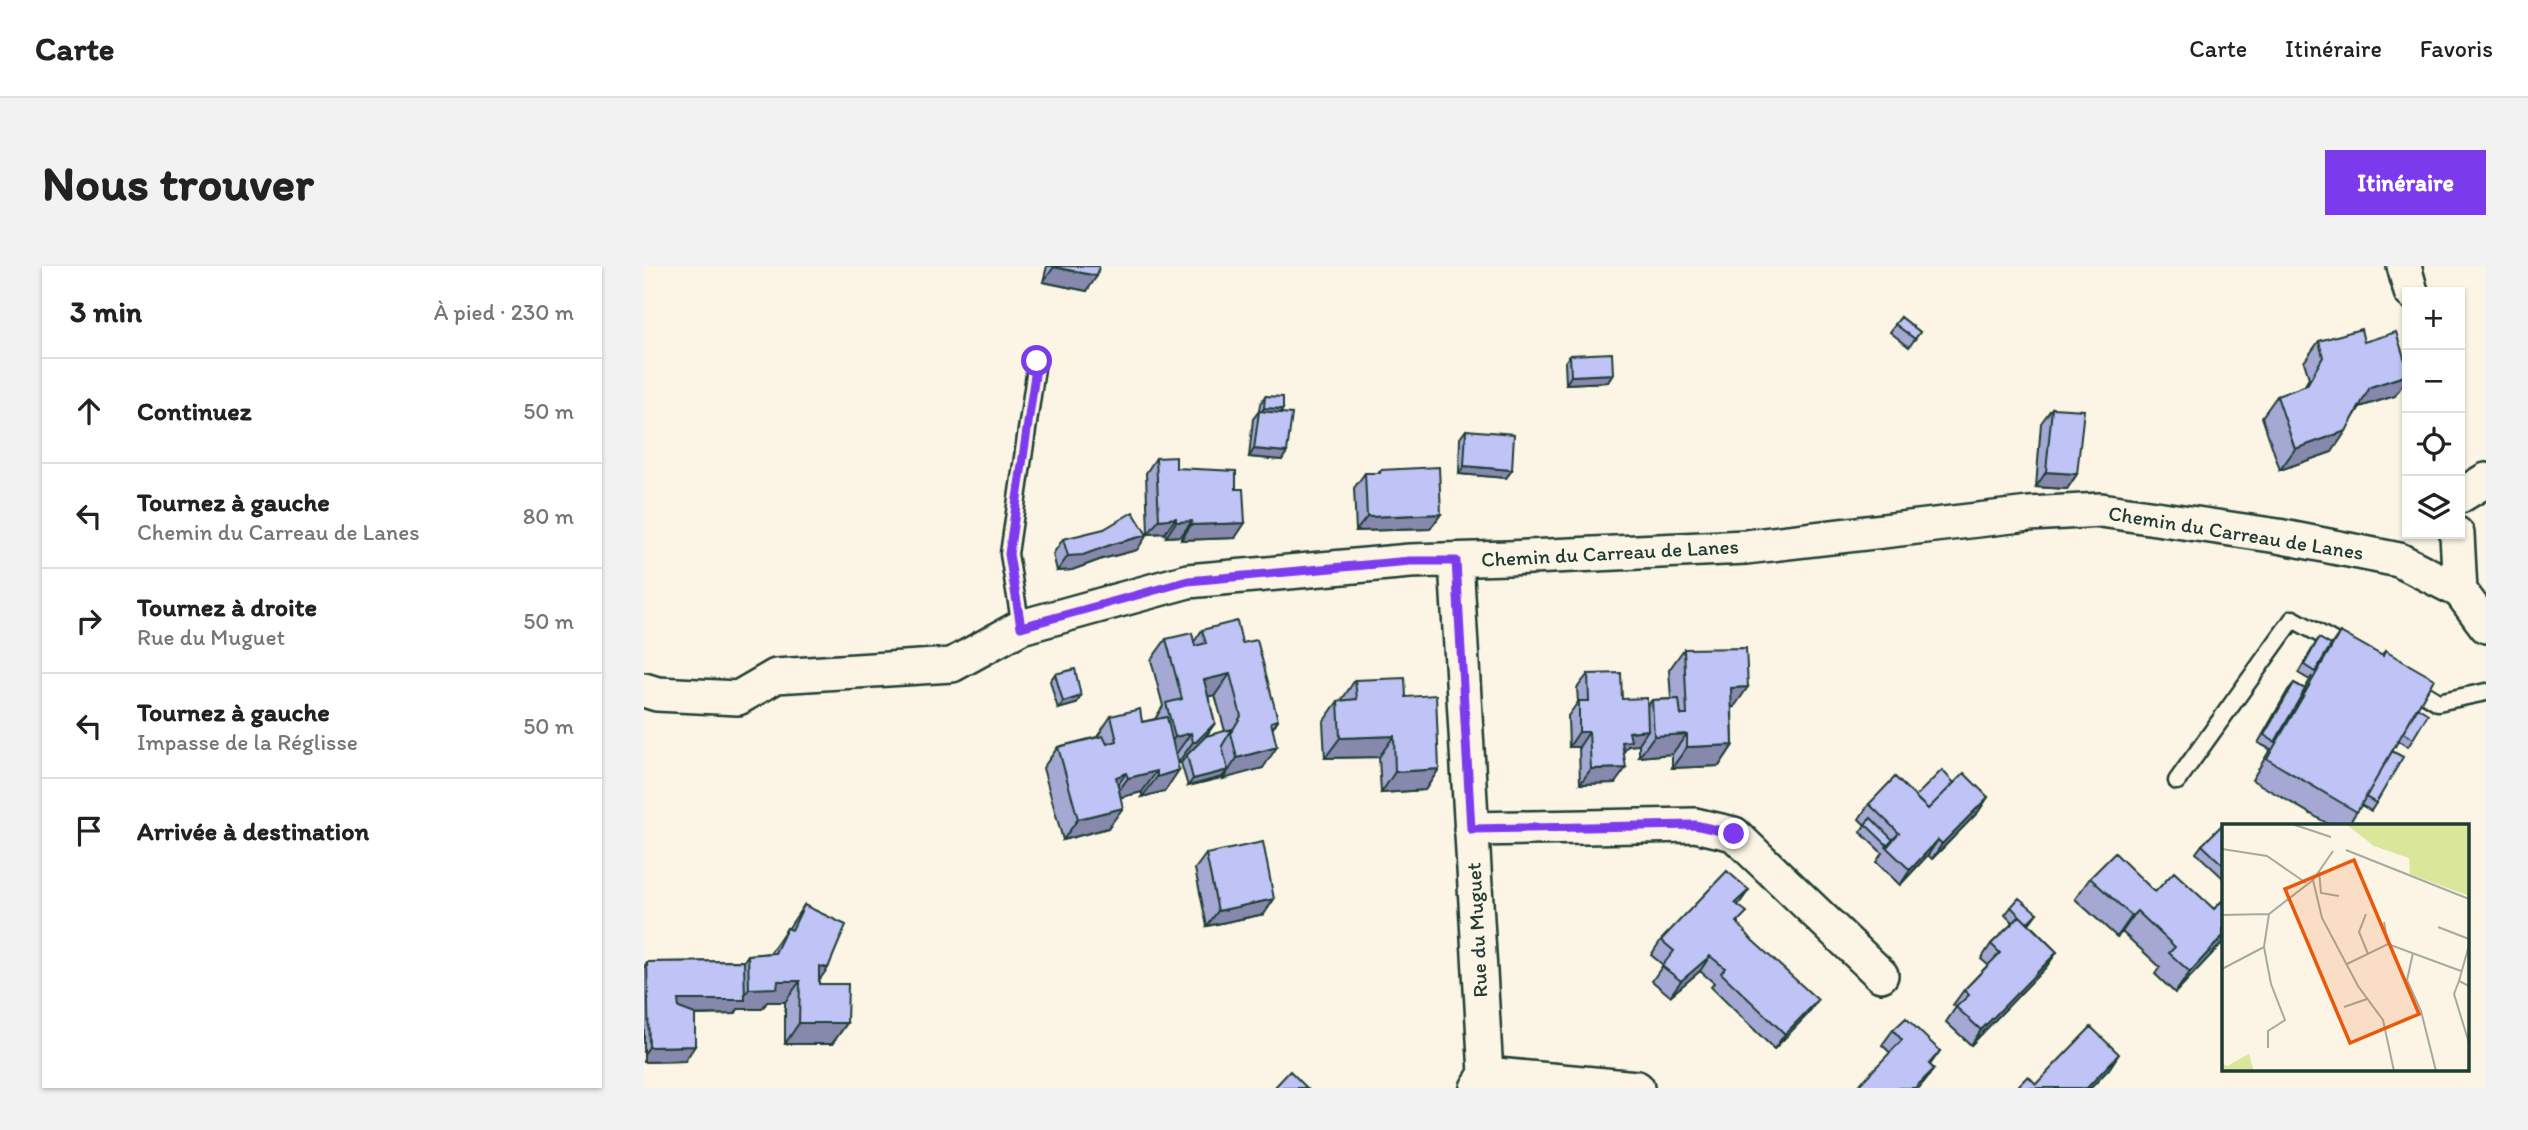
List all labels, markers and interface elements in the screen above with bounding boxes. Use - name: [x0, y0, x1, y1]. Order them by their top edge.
- text: Carte: [35, 29, 115, 68]
- text: Carte: [2189, 34, 2247, 63]
- text: Itinéraire: [2285, 34, 2382, 63]
- text: Favoris: [2420, 34, 2493, 63]
- button: Itinéraire: [2325, 150, 2486, 215]
- text: Nous trouver: [42, 153, 314, 212]
- map controls: [2402, 287, 2465, 539]
- button: +: [2402, 287, 2465, 350]
- text: 3 min: [70, 293, 142, 330]
- text: À pied · 230 m: [434, 298, 574, 326]
- route start: [1021, 345, 1052, 376]
- button: −: [2402, 350, 2465, 413]
- icon: ahead: [70, 392, 108, 430]
- text: Continuez: [137, 395, 252, 427]
- text: 50 m: [523, 397, 574, 425]
- button: locate: [2402, 413, 2465, 476]
- button: layers: [2402, 476, 2465, 539]
- text: Tournez à gauche: [137, 486, 330, 518]
- icon: left: [70, 497, 108, 535]
- street label: Chemin du Carreau de Lanes: [2107, 500, 2365, 565]
- text: 80 m: [523, 502, 574, 530]
- text: Chemin du Carreau de Lanes: [137, 518, 420, 546]
- street label: Chemin du Carreau de Lanes: [1480, 533, 1739, 572]
- text: Tournez à droite: [137, 591, 317, 623]
- icon: right: [70, 602, 108, 640]
- text: 50 m: [523, 607, 574, 635]
- text: Rue du Muguet: [137, 623, 285, 651]
- text: Tournez à gauche: [137, 696, 330, 728]
- icon: left: [70, 707, 108, 745]
- text: 50 m: [523, 712, 574, 740]
- text: Impasse de la Réglisse: [137, 728, 358, 756]
- icon: arrive: [70, 812, 108, 850]
- text: Arrivée à destination: [137, 815, 369, 847]
- route end: [1718, 818, 1749, 849]
- inset map: [2222, 824, 2469, 1070]
- street label: Rue du Muguet: [1460, 862, 1493, 998]

